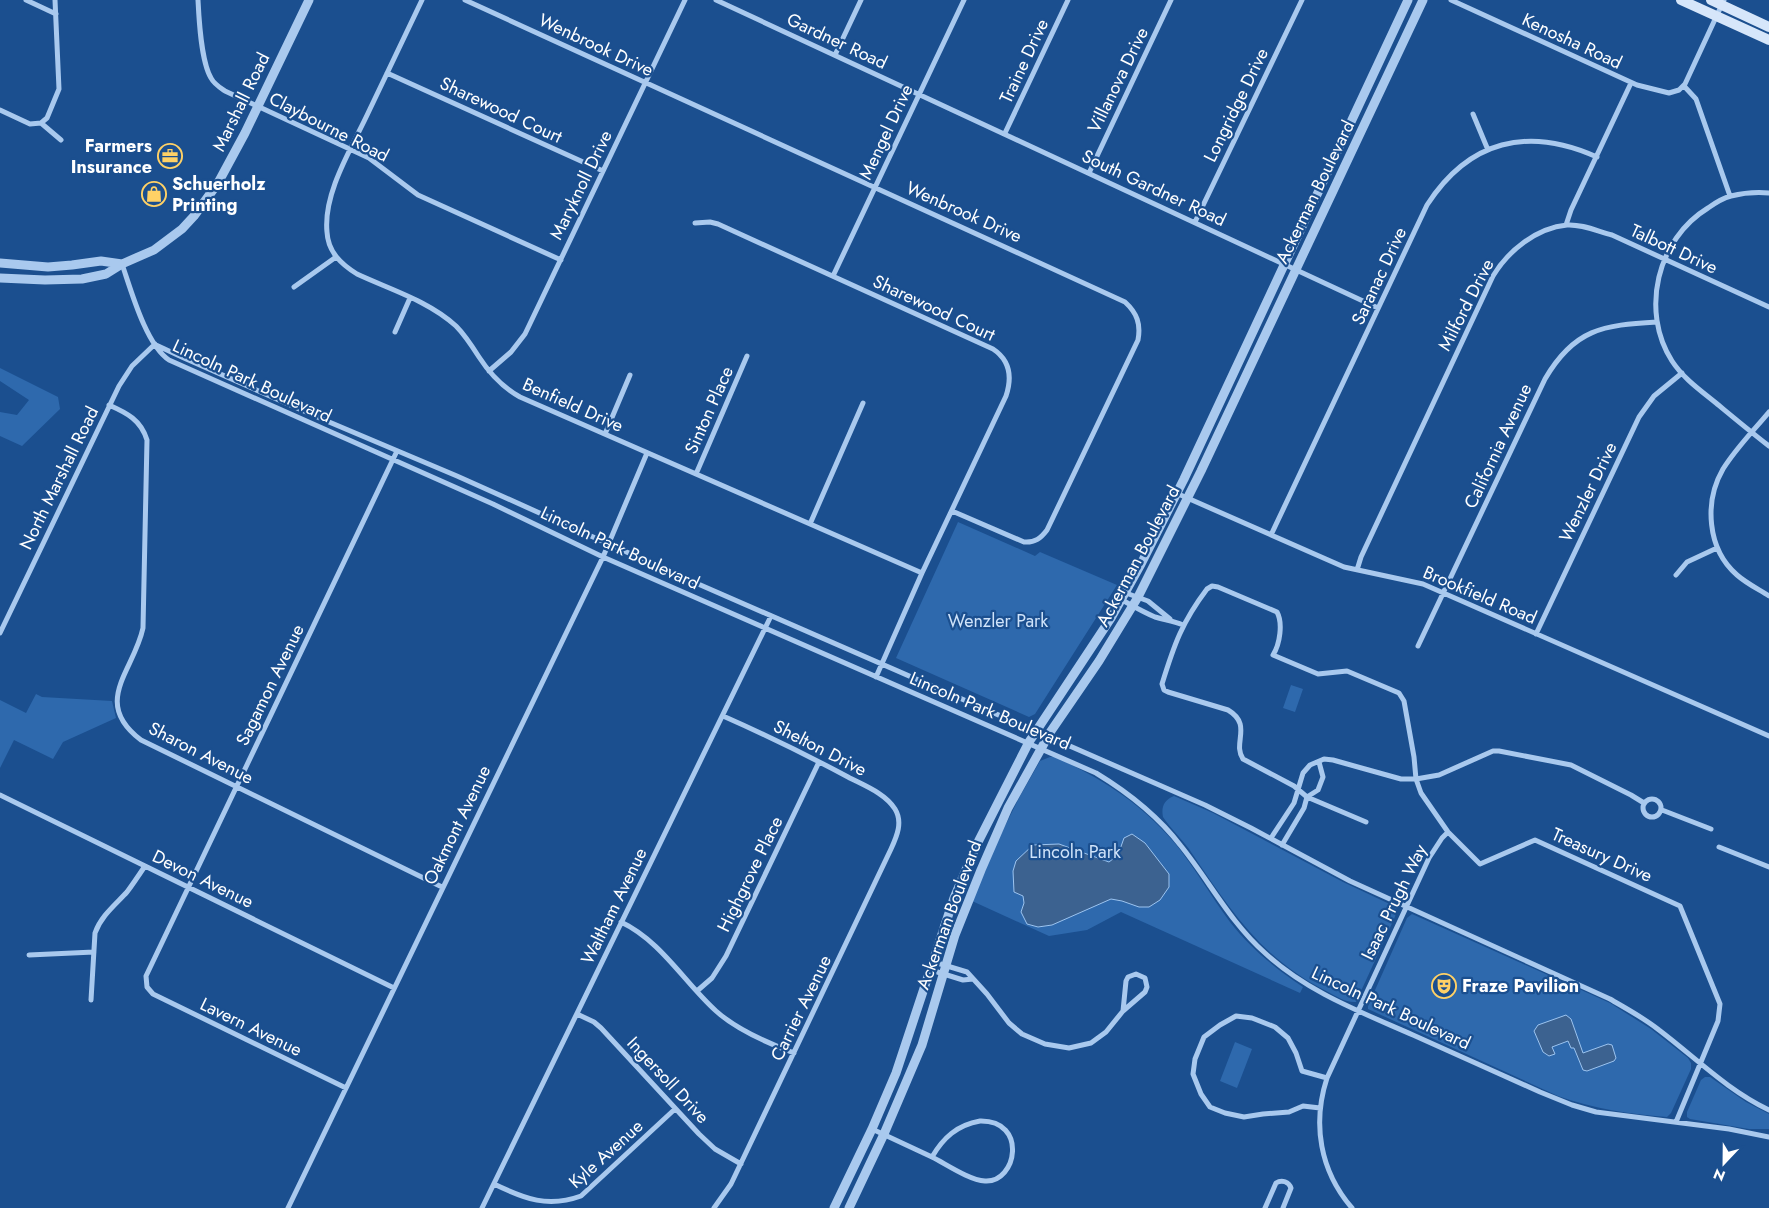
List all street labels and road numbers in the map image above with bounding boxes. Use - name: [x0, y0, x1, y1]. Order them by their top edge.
- street label: Gardner Road: [782, 6, 892, 76]
- street label: Kenosha Road: [1518, 6, 1626, 76]
- street label: Wenbrook Drive: [534, 7, 658, 83]
- street label: Traine Drive: [993, 14, 1055, 108]
- street label: Villanova Drive: [1081, 23, 1155, 137]
- street label: Longridge Drive: [1197, 44, 1275, 166]
- street label: Marshall Road: [206, 48, 276, 156]
- street label: Sharewood Court: [436, 70, 567, 150]
- street label: Mengel Drive: [853, 80, 919, 184]
- street label: Claybourne Road: [264, 86, 394, 168]
- street label: Ackerman Boulevard: [1269, 116, 1361, 268]
- street label: Maryknoll Drive: [543, 126, 619, 244]
- street label: South Gardner Road: [1078, 143, 1230, 233]
- street label: Wenbrook Drive: [902, 175, 1026, 249]
- street label: Talbott Drive: [1626, 217, 1722, 281]
- street label: Saranac Drive: [1345, 223, 1413, 329]
- street label: Milford Drive: [1432, 254, 1500, 356]
- street label: Sharewood Court: [869, 268, 1000, 348]
- street label: Lincoln Park Boulevard: [168, 333, 336, 429]
- street label: Sinton Place: [678, 362, 740, 458]
- street label: Benfield Drive: [519, 371, 627, 439]
- street label: California Avenue: [1458, 379, 1538, 513]
- street label: North Marshall Road: [13, 402, 105, 554]
- street label: Wenzler Drive: [1553, 438, 1623, 546]
- street label: Ackerman Boulevard: [1090, 481, 1186, 631]
- street label: Lincoln Park Boulevard: [536, 500, 704, 596]
- street label: Brookfield Road: [1419, 559, 1541, 631]
- street label: Sagamon Avenue: [229, 620, 311, 750]
- street label: Lincoln Park Boulevard: [905, 665, 1075, 757]
- street label: Shelton Drive: [769, 713, 871, 783]
- street label: Sharon Avenue: [144, 715, 258, 791]
- street label: Oakmont Avenue: [417, 761, 497, 889]
- street label: Highgrove Place: [711, 812, 789, 936]
- street label: Treasury Drive: [1548, 821, 1656, 889]
- street label: Ackerman Boulevard: [910, 837, 988, 993]
- street label: Isaac Prugh Way: [1355, 840, 1433, 964]
- street label: Devon Avenue: [148, 843, 258, 915]
- street label: Waltham Avenue: [575, 843, 653, 969]
- street label: Carrier Avenue: [764, 951, 838, 1065]
- street label: Lincoln Park Boulevard: [1307, 960, 1475, 1056]
- street label: Lavern Avenue: [196, 991, 306, 1063]
- street label: Ingersoll Drive: [621, 1031, 715, 1129]
- street label: Kyle Avenue: [563, 1114, 649, 1194]

